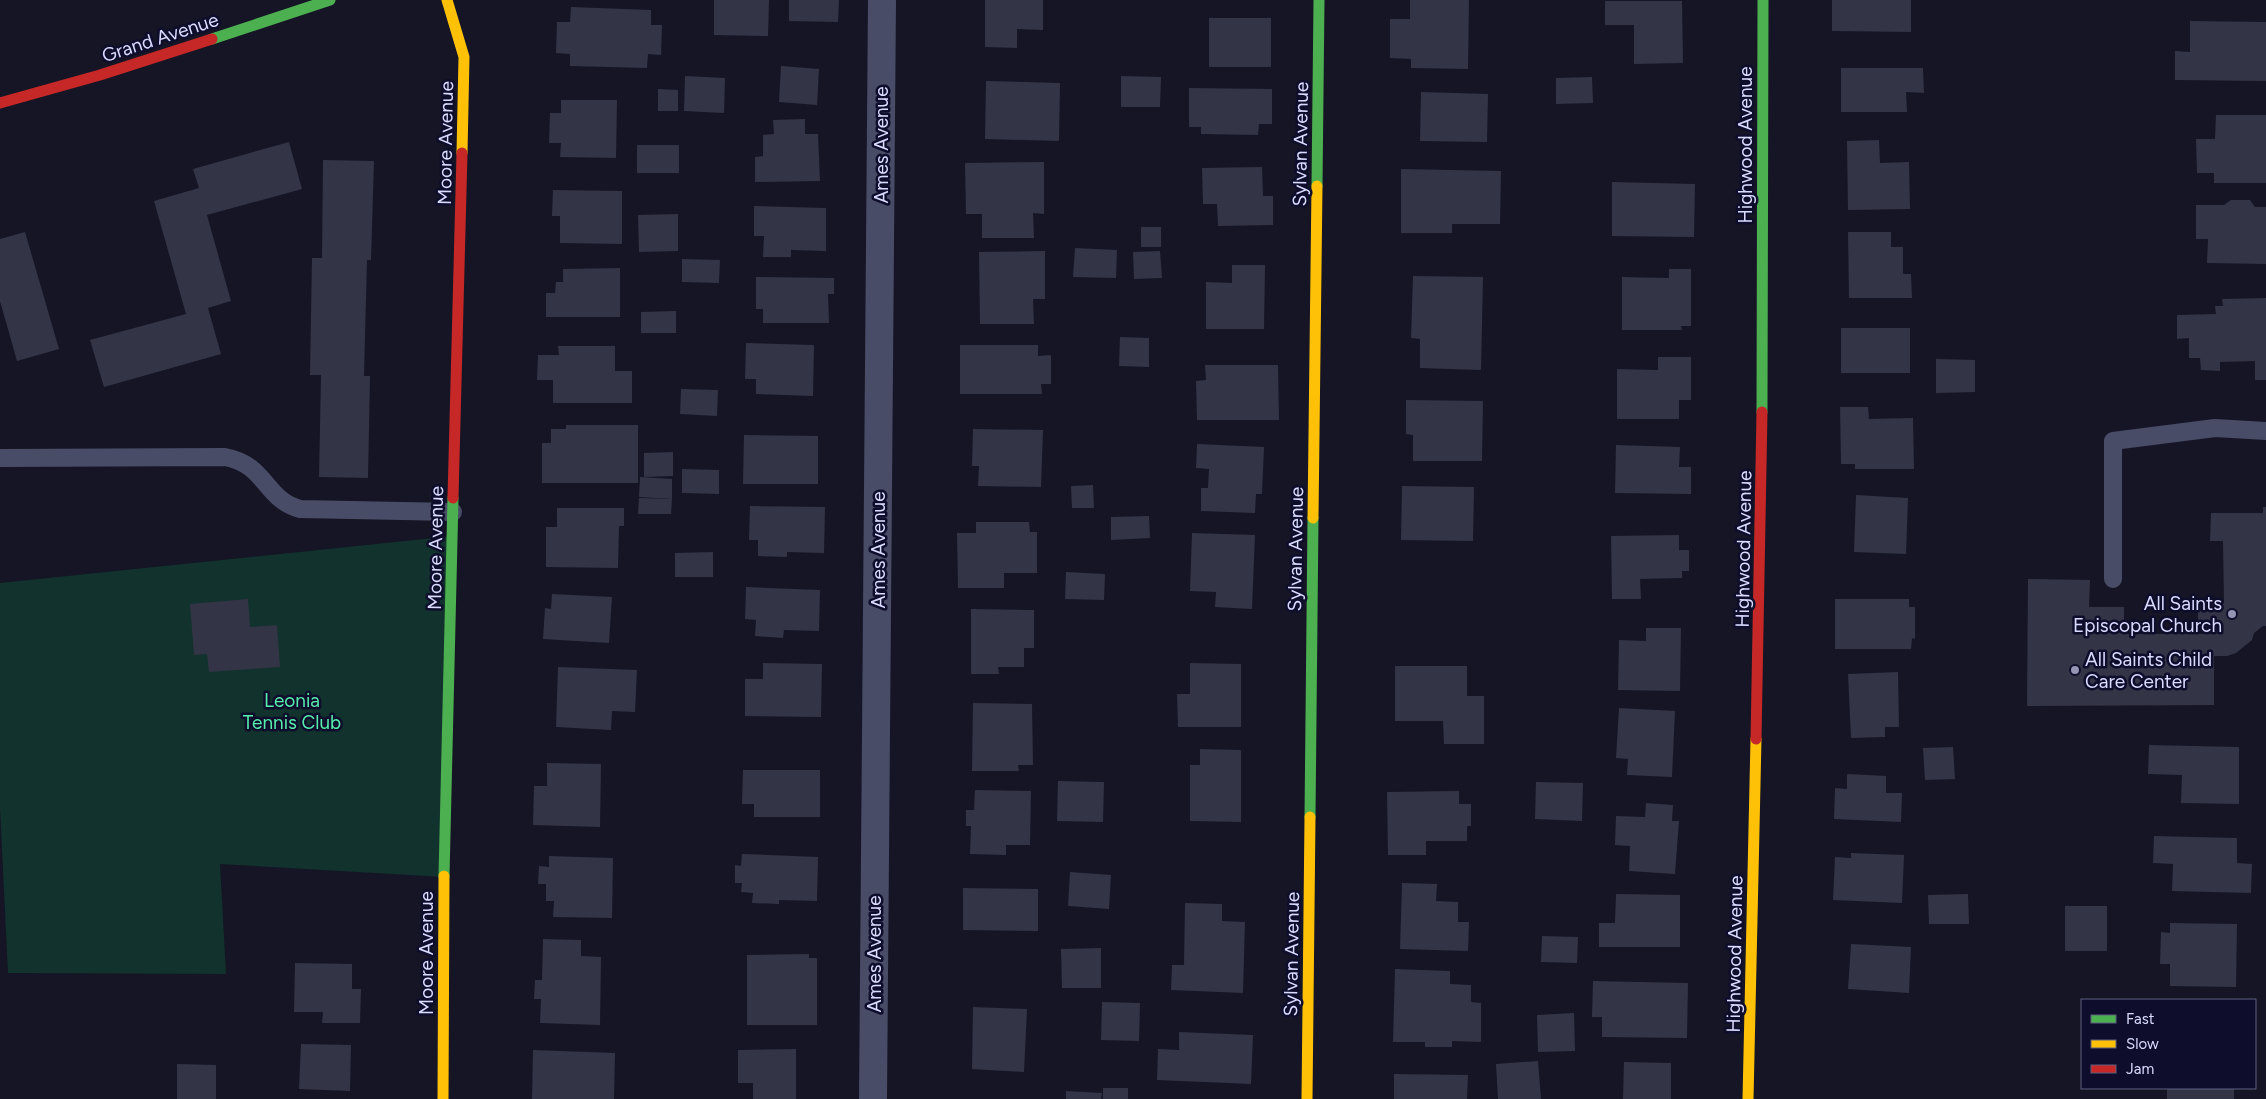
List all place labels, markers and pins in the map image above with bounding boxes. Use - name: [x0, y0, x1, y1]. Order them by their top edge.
- place label: All Saints Episcopal Church: [2073, 592, 2222, 637]
- marker: All Saints Episcopal Church: [2226, 608, 2238, 620]
- place label: All Saints Child Care Center: [2085, 648, 2212, 693]
- marker: All Saints Child Care Center: [2069, 664, 2081, 676]

